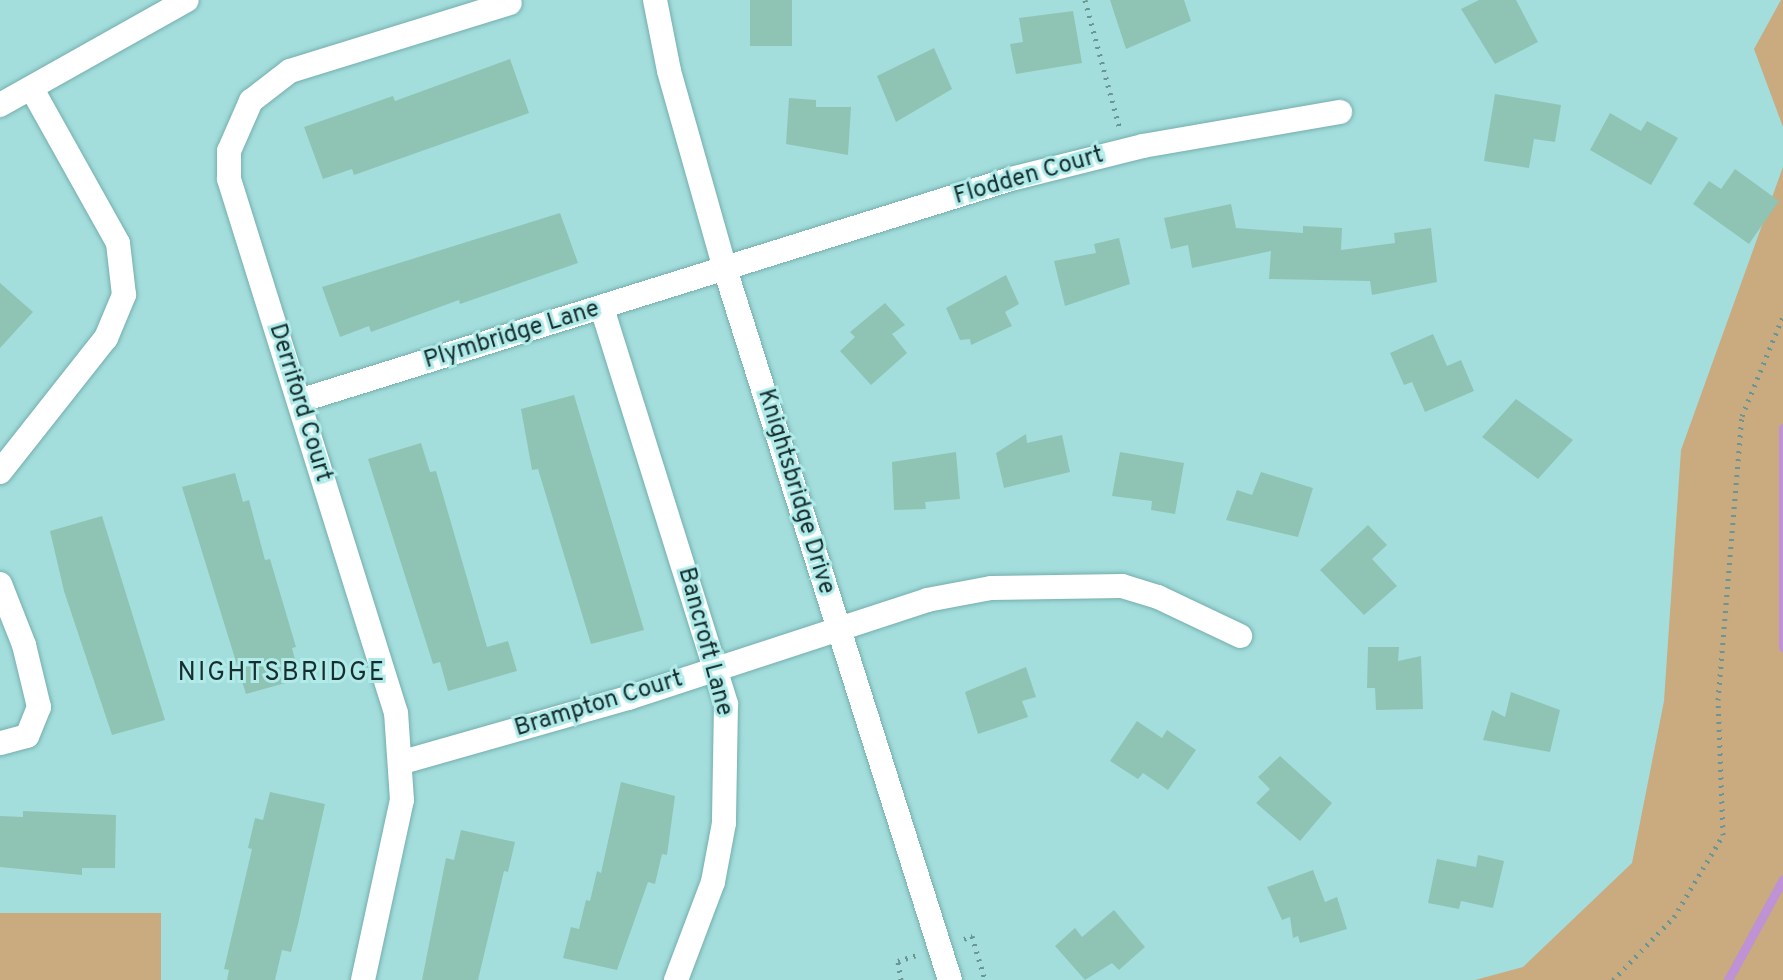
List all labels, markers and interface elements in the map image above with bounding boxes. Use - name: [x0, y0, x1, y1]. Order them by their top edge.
- street label: Flodden Court: [951, 142, 1107, 212]
- street label: Plymbridge Lane: [421, 296, 603, 376]
- street label: Derriford Court: [261, 320, 337, 486]
- street label: Knightsbridge Drive: [750, 386, 840, 598]
- street label: Bancroft Lane: [670, 564, 738, 720]
- district label: NIGHTSBRIDGE: [178, 658, 386, 690]
- street label: Brampton Court: [511, 666, 687, 744]

